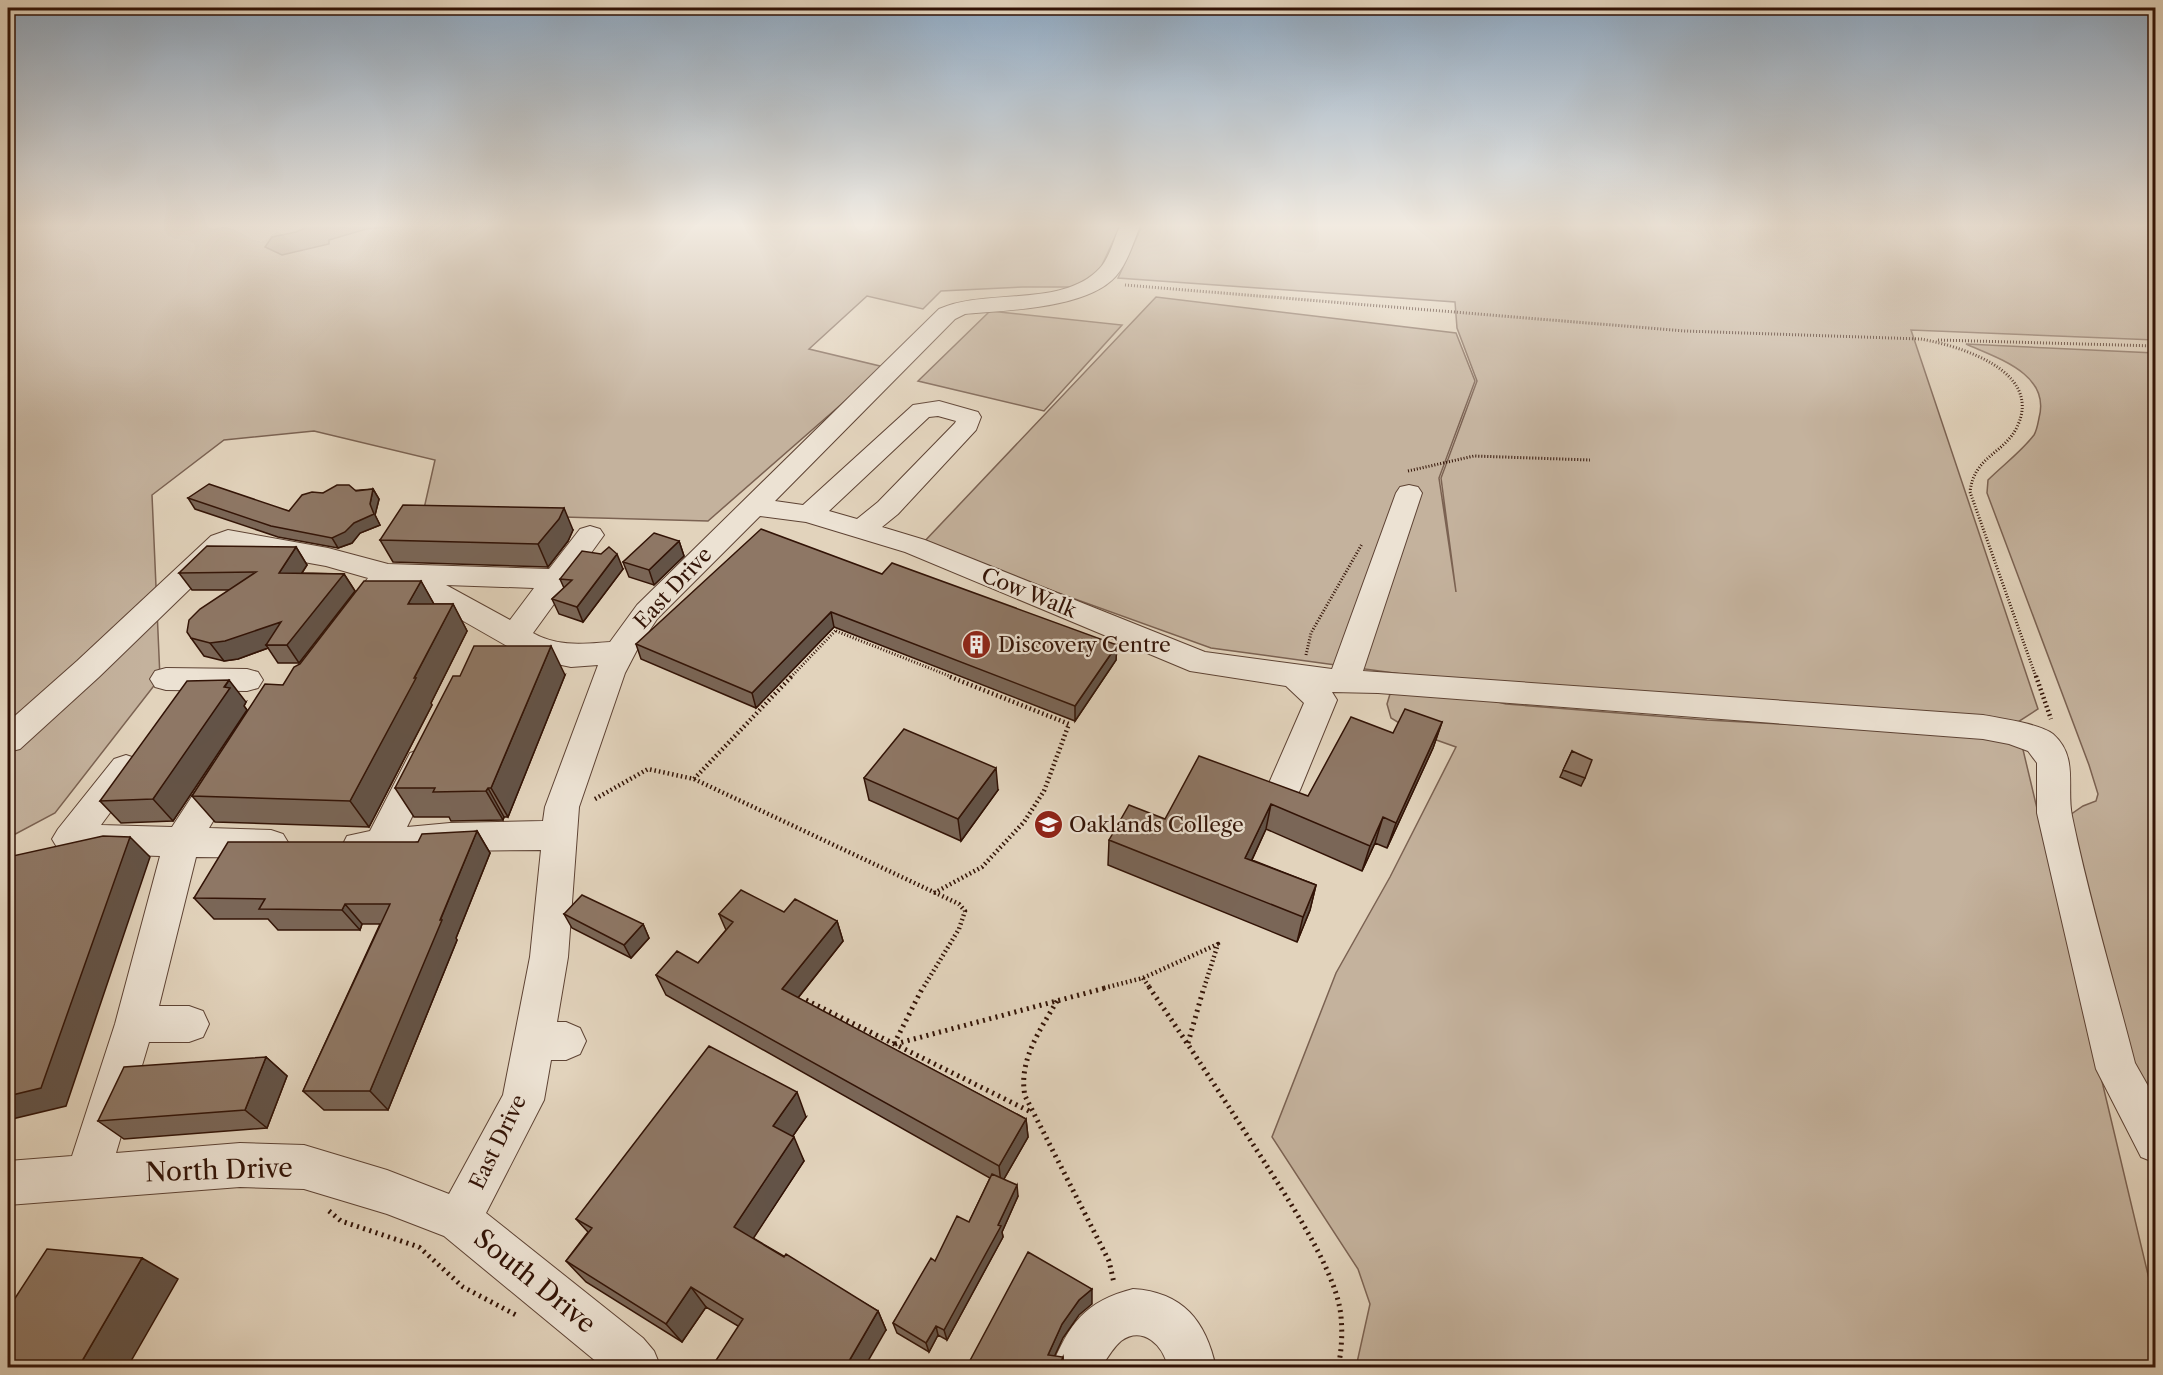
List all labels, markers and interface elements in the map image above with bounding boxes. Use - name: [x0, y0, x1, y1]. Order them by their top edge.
- street label: East Drive: [629, 542, 717, 634]
- street label: Cow Walk: [978, 562, 1081, 623]
- building icon: Discovery Centre: [961, 629, 993, 661]
- place label: Discovery Centre: [998, 632, 1171, 657]
- school or university icon: Oaklands College: [1032, 809, 1064, 841]
- place label: Oaklands College: [1069, 812, 1244, 837]
- street label: East Drive: [464, 1090, 531, 1193]
- street label: North Drive: [145, 1151, 293, 1189]
- street label: South Drive: [468, 1222, 602, 1340]

